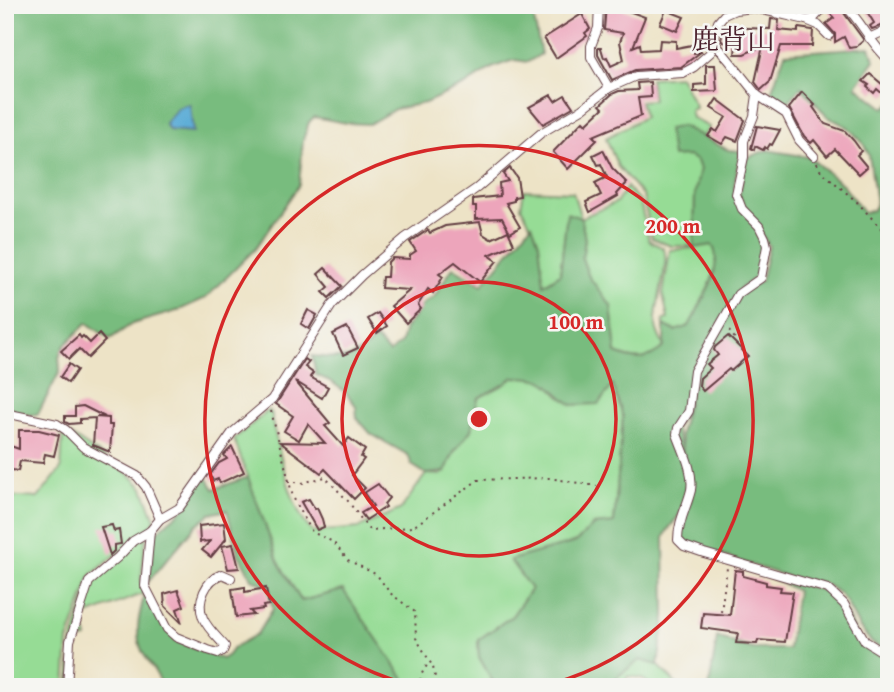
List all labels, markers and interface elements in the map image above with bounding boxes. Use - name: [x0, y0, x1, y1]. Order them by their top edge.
- district label: 鹿背山: [691, 18, 775, 59]
- text: 200 m: [645, 210, 701, 241]
- text: 100 m: [548, 306, 604, 337]
- centre of rings: [467, 407, 491, 431]

